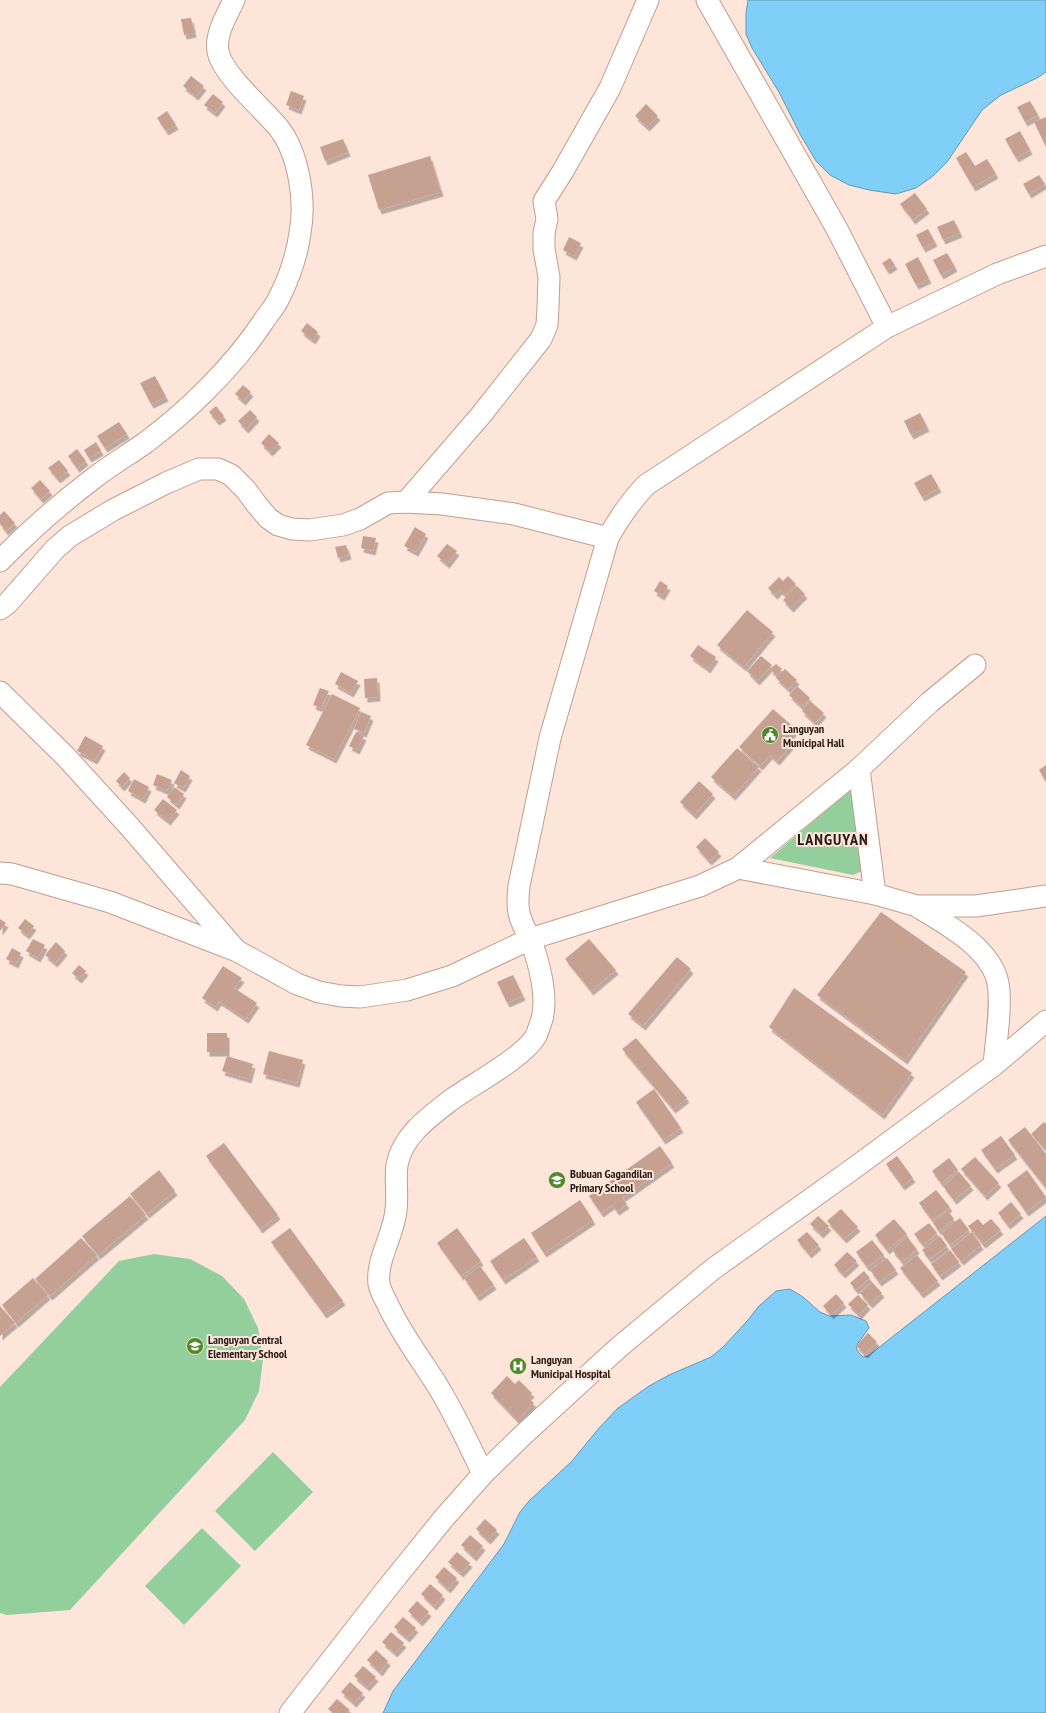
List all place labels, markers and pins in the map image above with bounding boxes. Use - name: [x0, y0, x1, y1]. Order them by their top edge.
- place label: Languyan Municipal Hall: [783, 721, 844, 750]
- public building icon: Languyan Municipal Hall: [760, 725, 780, 745]
- place label: Bubuan Gagandilan Primary School: [570, 1166, 653, 1195]
- school or university icon: Bubuan Gagandilan Primary School: [547, 1170, 567, 1190]
- place label: Languyan Central Elementary School: [208, 1332, 287, 1361]
- school or university icon: Languyan Central Elementary School: [185, 1336, 205, 1356]
- place label: Languyan Municipal Hospital: [531, 1352, 610, 1381]
- hospital icon: Languyan Municipal Hospital: [508, 1356, 528, 1376]

